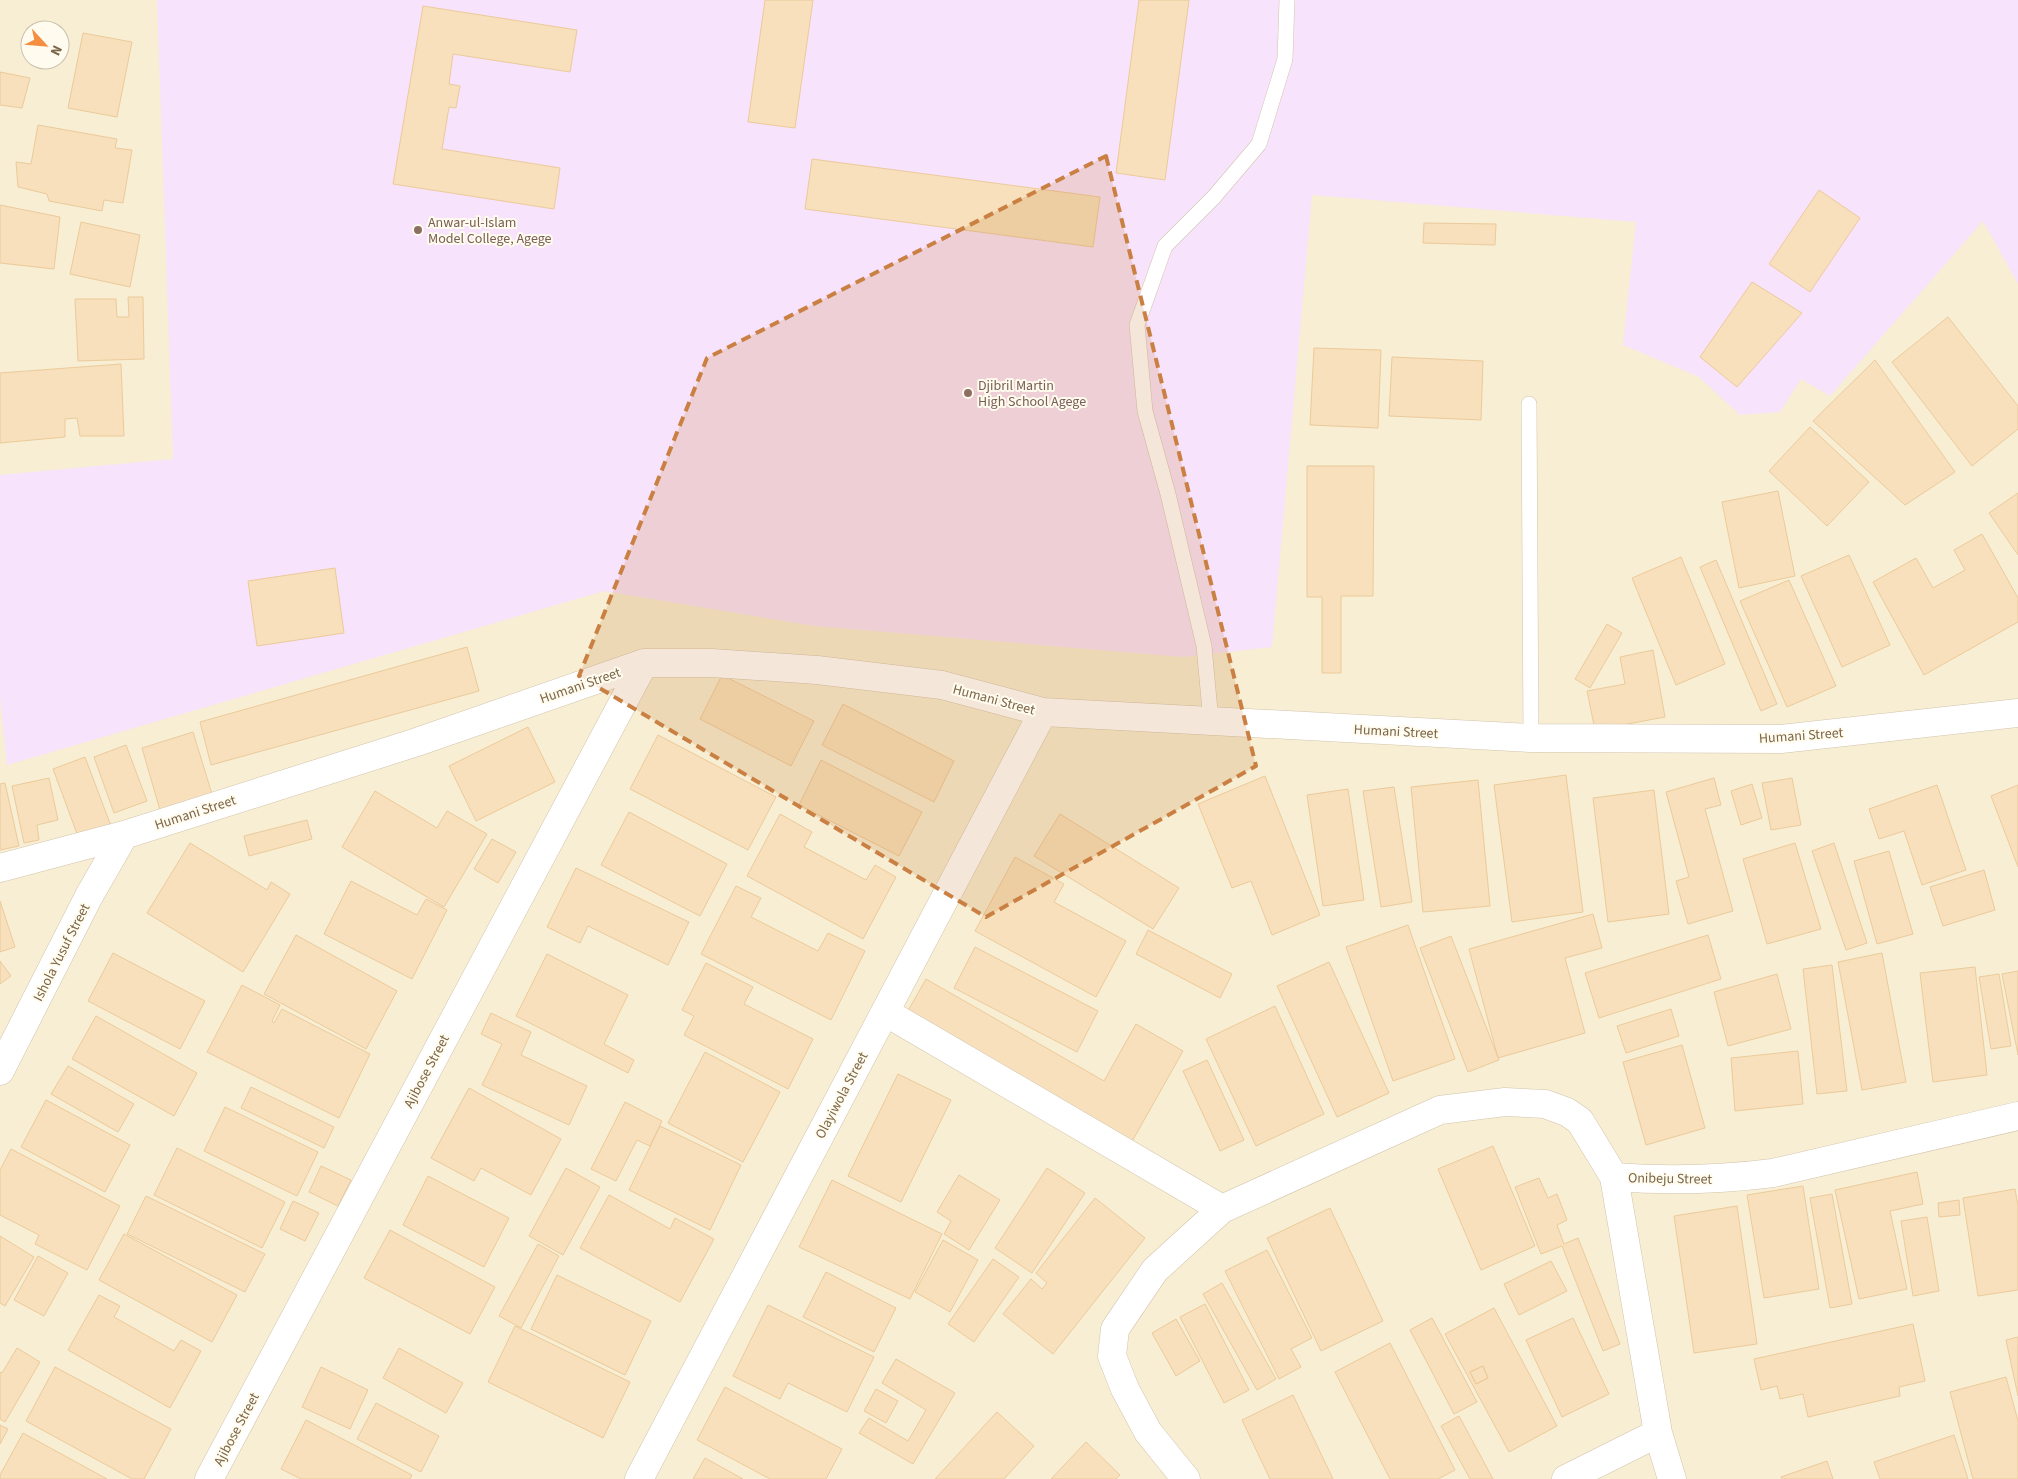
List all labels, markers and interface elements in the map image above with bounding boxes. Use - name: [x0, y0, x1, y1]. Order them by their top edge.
- north arrow: [20, 20, 70, 70]
- text: N: [45, 42, 67, 59]
- place label: Anwar-ul-Islam Model College, Agege: [428, 213, 552, 249]
- marker: Anwar-ul-Islam Model College, Agege: [412, 224, 424, 236]
- place label: Djibril Martin High School Agege: [978, 376, 1086, 412]
- marker: Djibril Martin High School Agege: [962, 387, 974, 399]
- street label: Humani Street: [537, 663, 624, 709]
- street label: Humani Street: [950, 679, 1037, 721]
- street label: Humani Street: [1353, 720, 1439, 744]
- street label: Humani Street: [1758, 723, 1844, 749]
- street label: Humani Street: [152, 790, 239, 836]
- street label: Ishola Yusuf Street: [29, 900, 95, 1005]
- street label: Ajibose Street: [399, 1031, 455, 1112]
- street label: Olayiwola Street: [811, 1048, 873, 1143]
- street label: Onibeju Street: [1628, 1168, 1712, 1190]
- street label: Ajibose Street: [209, 1389, 265, 1470]

